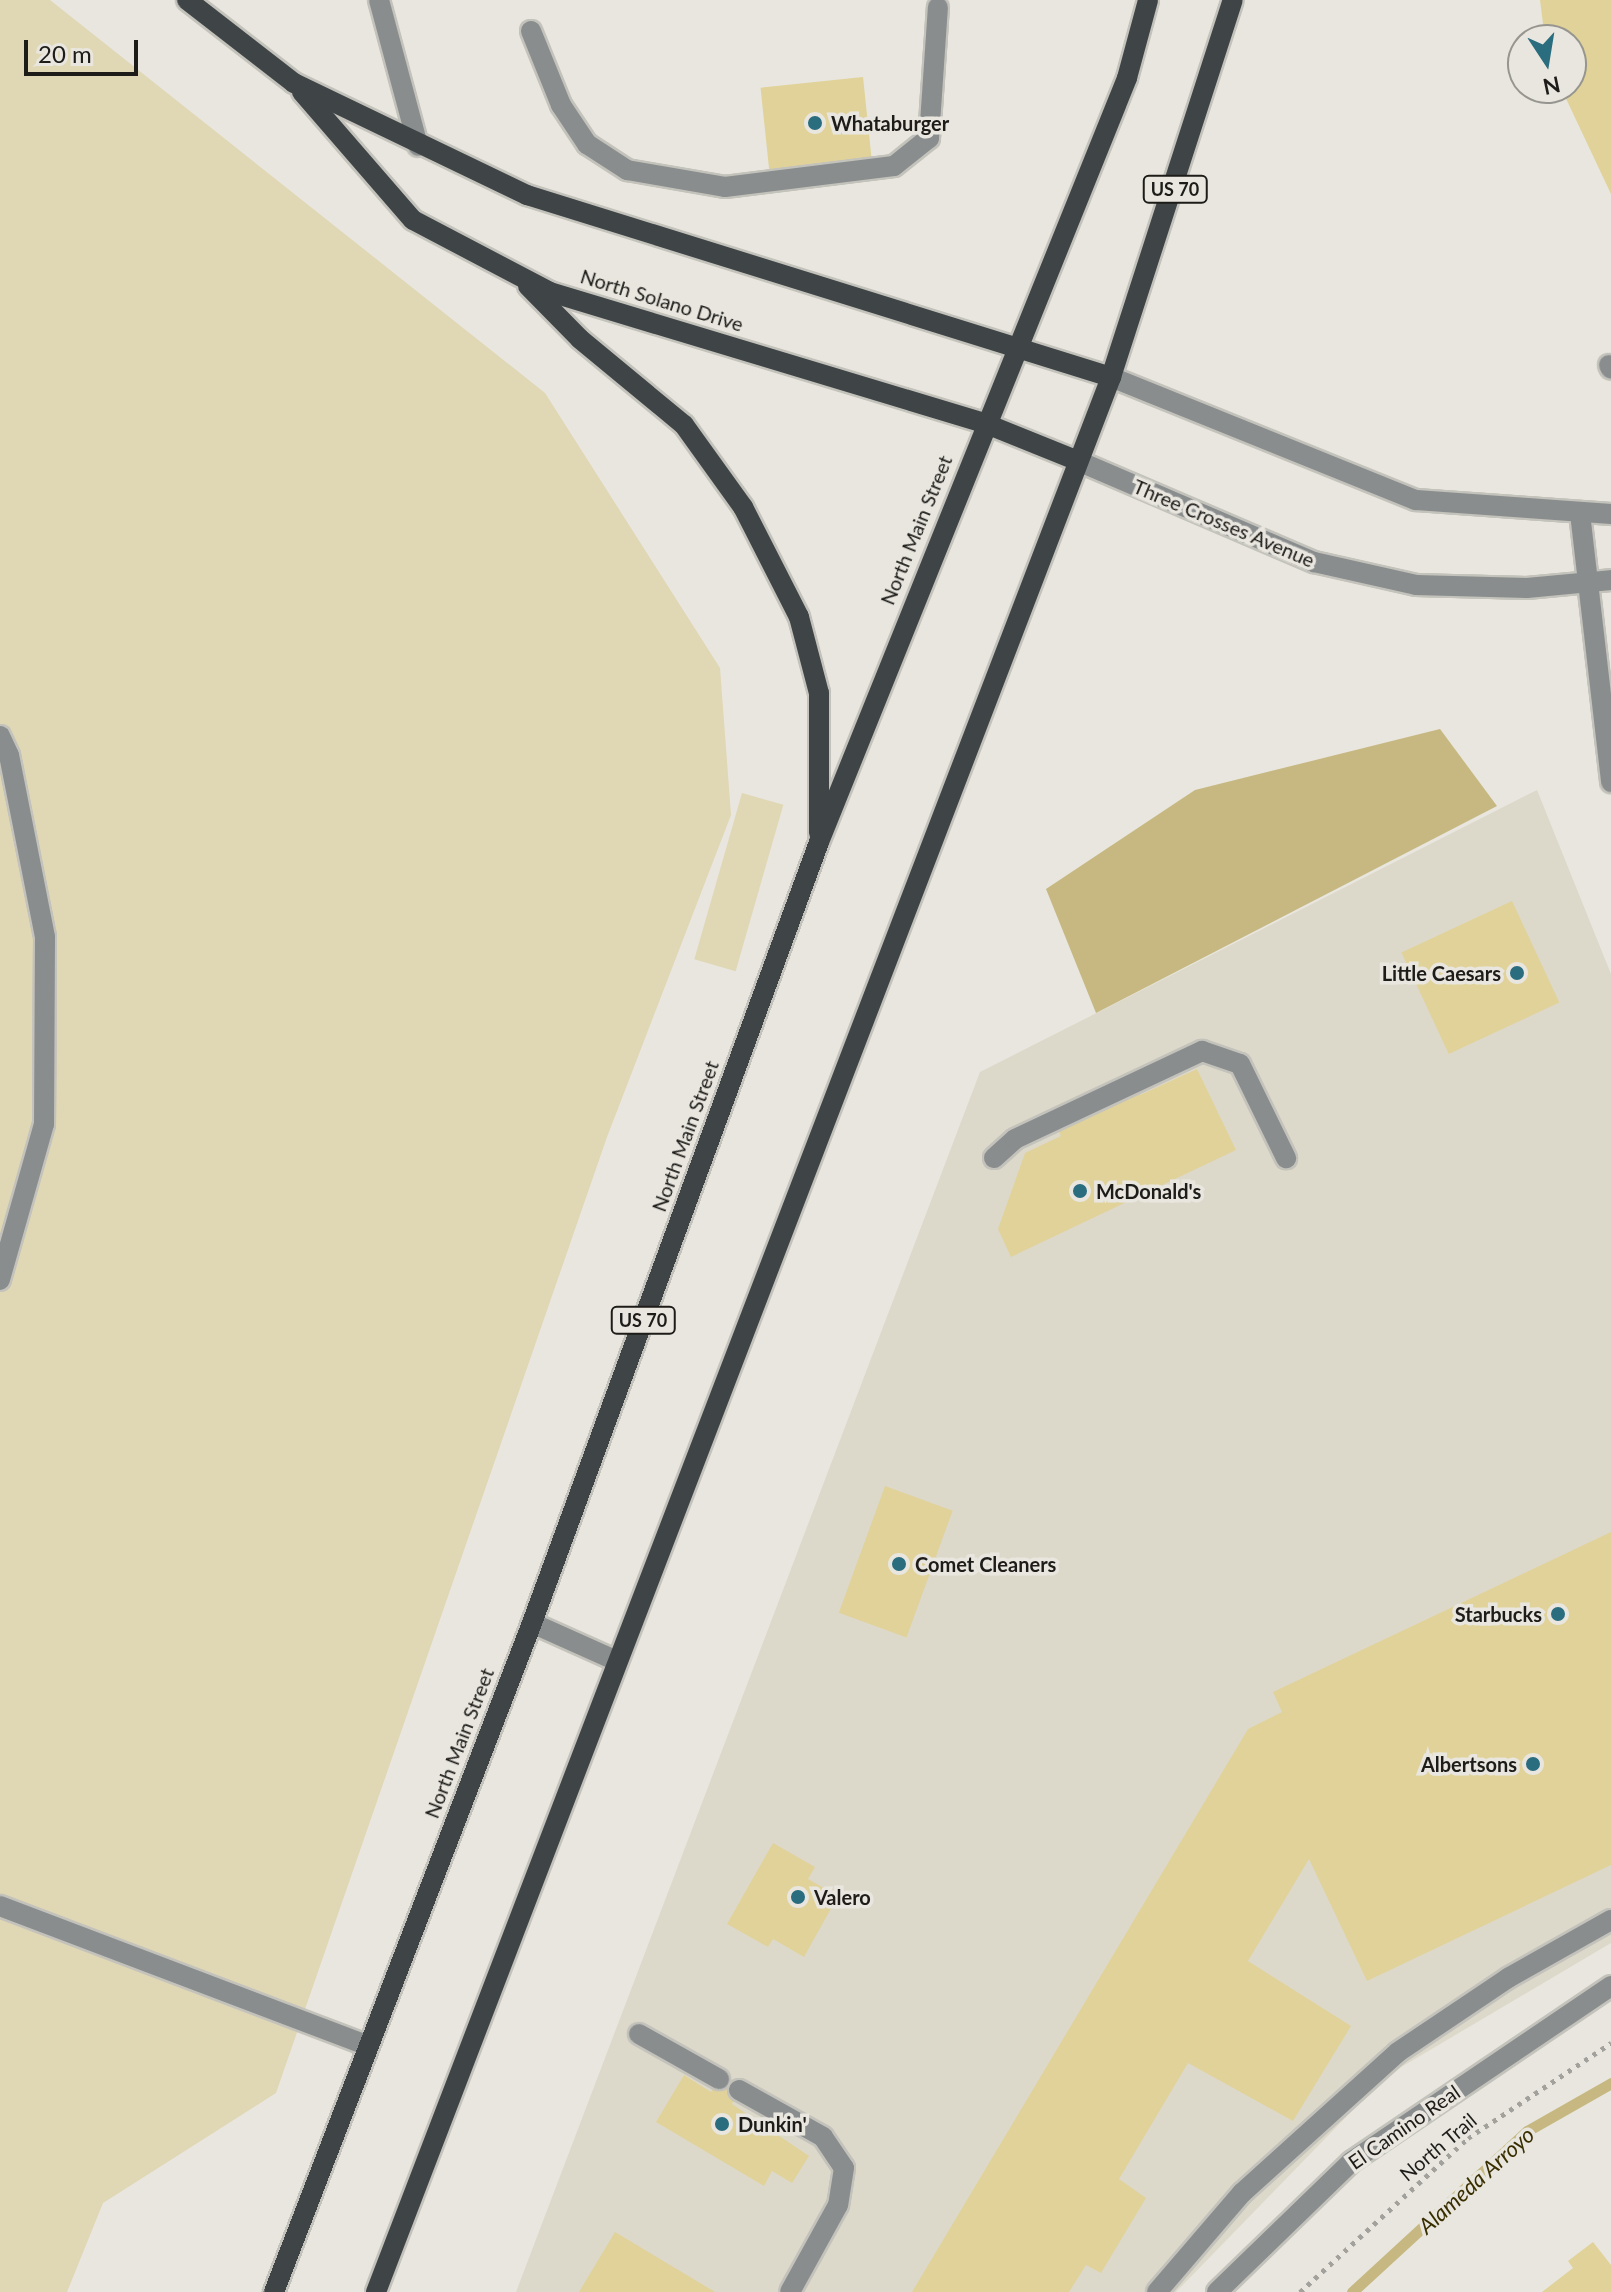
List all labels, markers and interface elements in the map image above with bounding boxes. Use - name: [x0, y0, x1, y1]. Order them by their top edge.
- scale bar: [28, 24, 142, 74]
- north arrow: [1507, 24, 1587, 104]
- text: 20 m: [38, 39, 92, 68]
- text: N: [1541, 71, 1563, 101]
- place label: Whataburger: [831, 111, 949, 135]
- marker: Whataburger: [806, 114, 824, 132]
- road number: US 70: [1141, 175, 1209, 203]
- street label: North Solano Drive: [578, 264, 746, 336]
- street label: North Main Street: [875, 452, 957, 608]
- street label: Three Crosses Avenue: [1129, 474, 1319, 572]
- place label: Little Caesars: [1382, 961, 1501, 985]
- marker: Little Caesars: [1508, 964, 1526, 982]
- street label: North Main Street: [647, 1057, 723, 1215]
- place label: McDonald's: [1096, 1179, 1201, 1203]
- marker: McDonald's: [1071, 1182, 1089, 1200]
- road number: US 70: [609, 1306, 677, 1334]
- place label: Comet Cleaners: [915, 1552, 1056, 1576]
- marker: Comet Cleaners: [890, 1555, 908, 1573]
- place label: Starbucks: [1455, 1602, 1542, 1626]
- marker: Starbucks: [1549, 1605, 1567, 1623]
- street label: North Main Street: [419, 1664, 499, 1822]
- place label: Albertsons: [1421, 1752, 1517, 1776]
- marker: Albertsons: [1524, 1755, 1542, 1773]
- place label: Valero: [814, 1885, 871, 1909]
- marker: Valero: [789, 1888, 807, 1906]
- street label: El Camino Real: [1344, 2080, 1464, 2174]
- street label: North Trail: [1395, 2108, 1481, 2186]
- place label: Dunkin': [738, 2112, 807, 2136]
- marker: Dunkin': [713, 2115, 731, 2133]
- water label: Alameda Arroyo: [1412, 2121, 1540, 2239]

